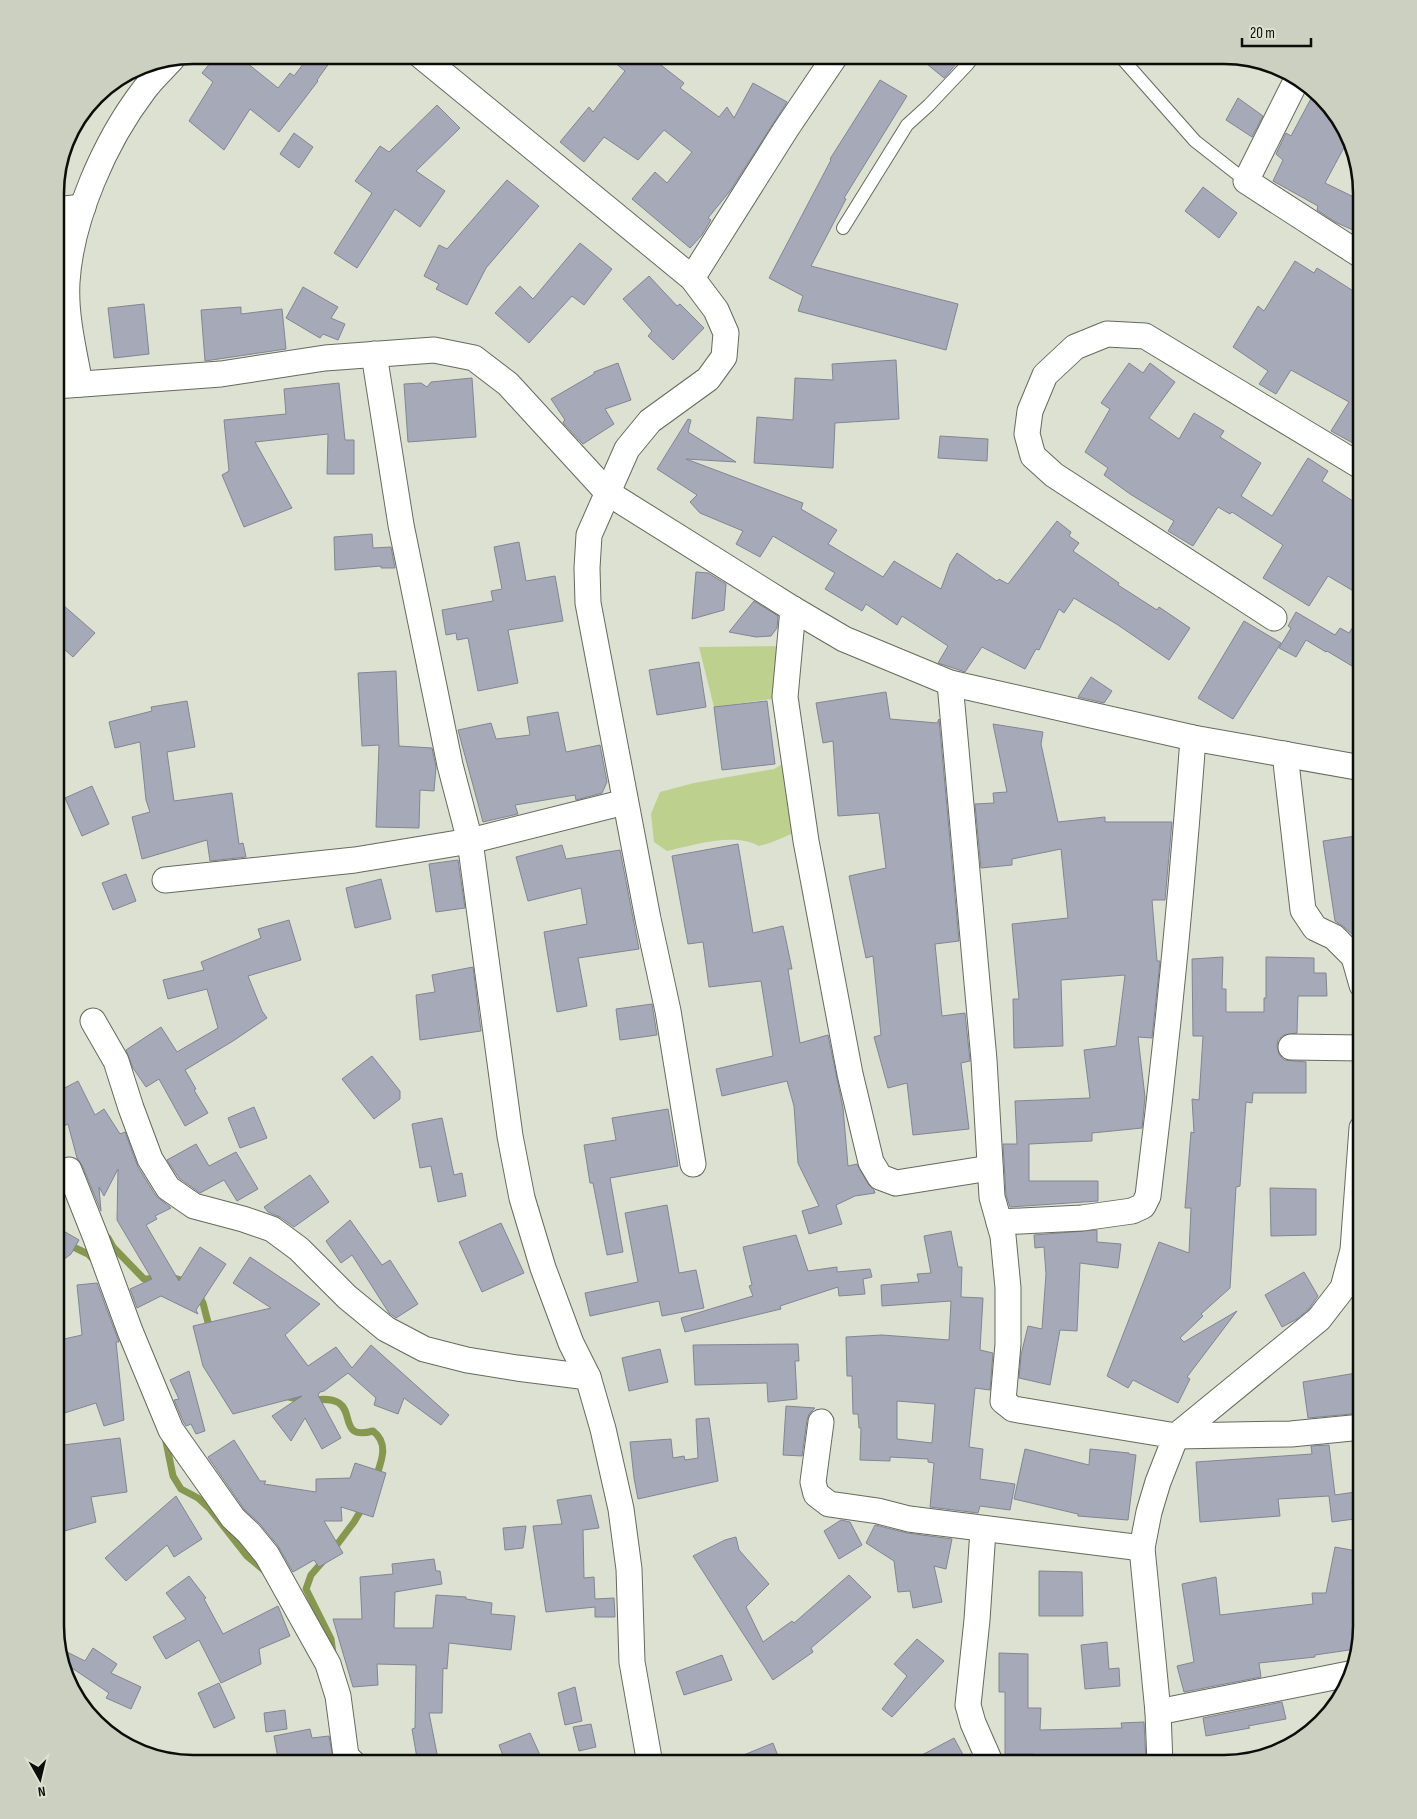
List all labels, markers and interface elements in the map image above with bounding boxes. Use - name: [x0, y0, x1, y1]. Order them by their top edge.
- scale bar: [1242, 15, 1311, 47]
- text: 20 m: [1250, 24, 1275, 43]
- north arrow: [15, 1754, 65, 1804]
- text: N: [37, 1782, 47, 1800]

